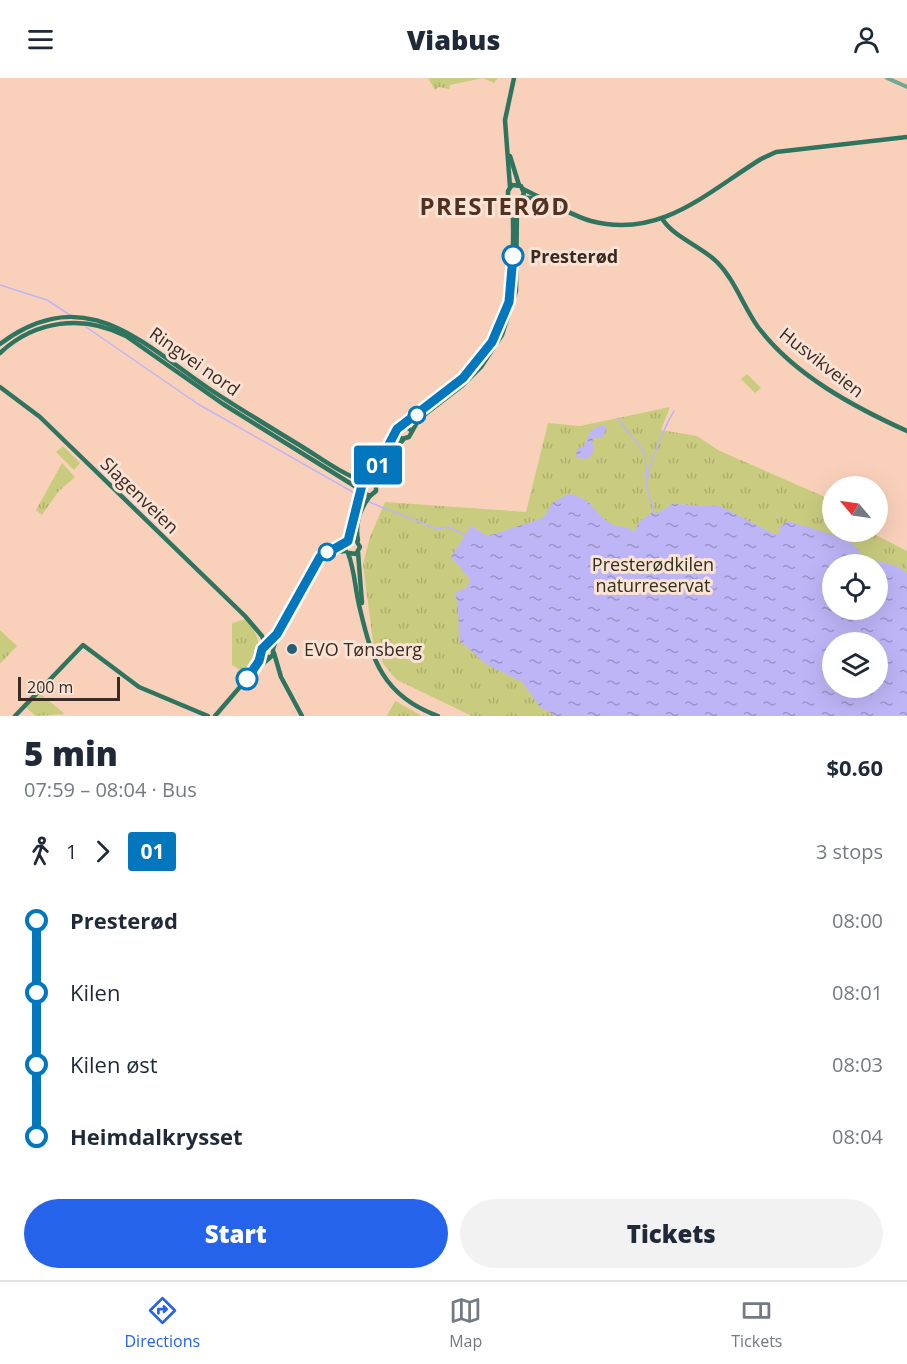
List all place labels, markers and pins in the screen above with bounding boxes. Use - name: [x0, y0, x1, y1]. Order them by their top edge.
- place label: Presterød: [530, 244, 618, 268]
- marker: Presterød: [502, 245, 524, 267]
- unlabelled marker: [408, 406, 426, 424]
- unlabelled marker: [318, 543, 336, 561]
- place label: EVO Tønsberg: [304, 637, 422, 661]
- marker: EVO Tønsberg: [285, 642, 299, 656]
- unlabelled marker: [236, 668, 258, 690]

